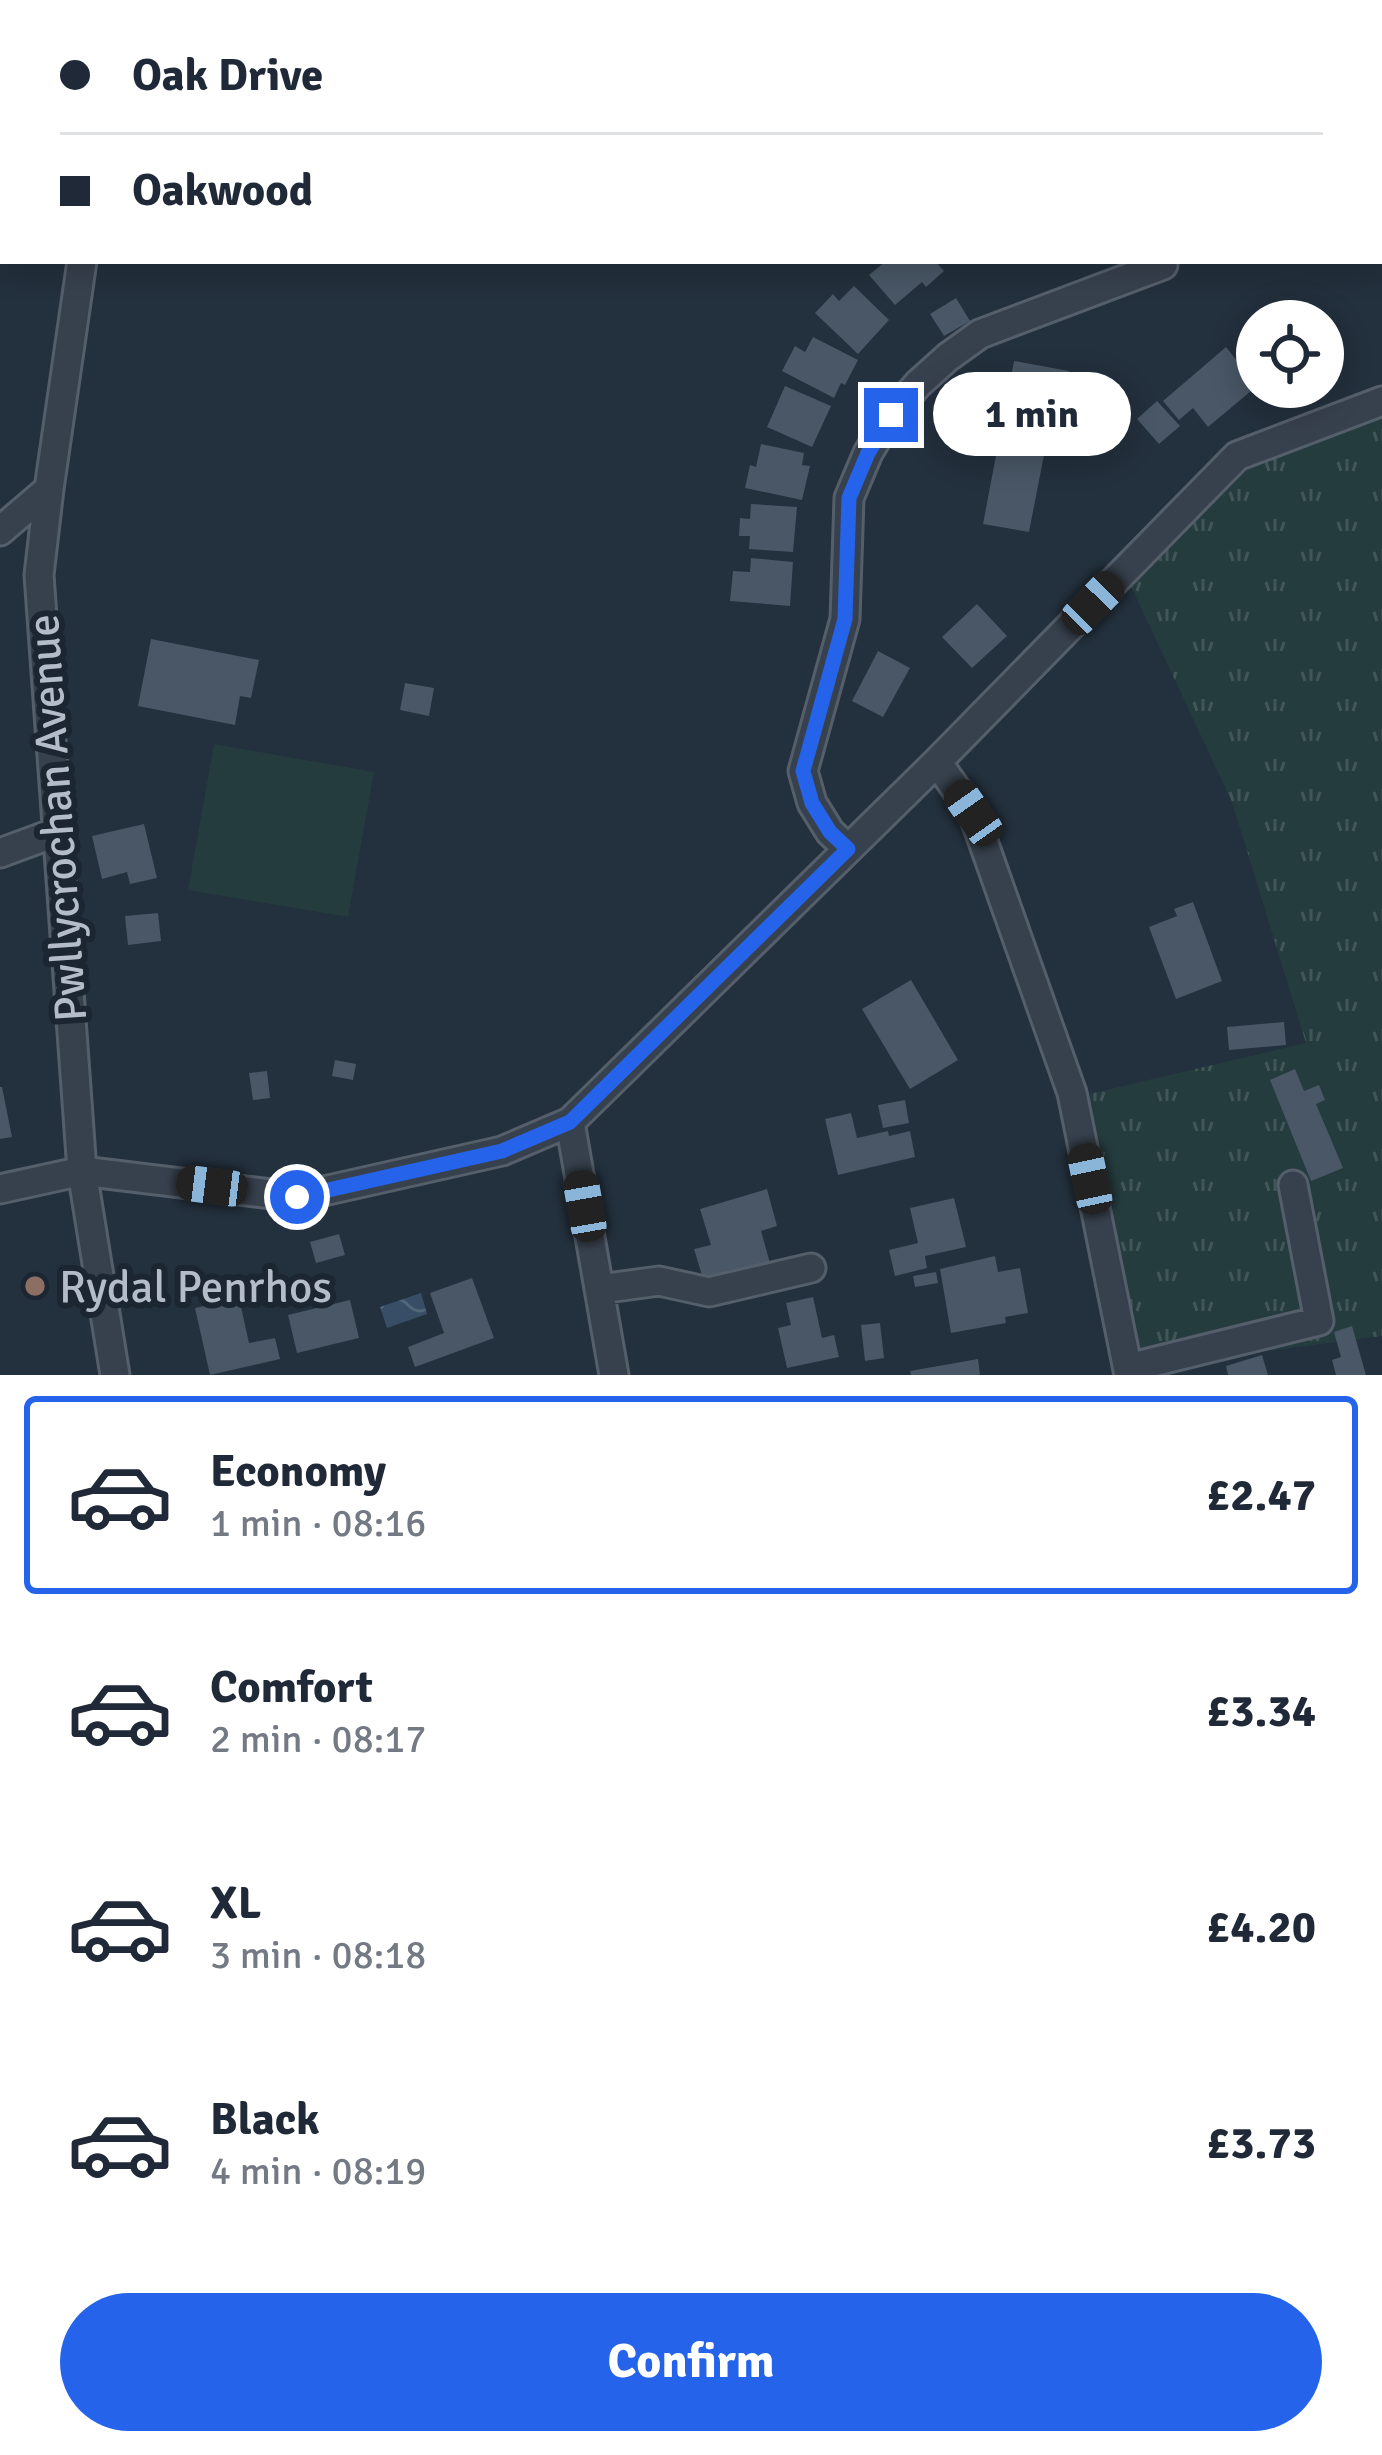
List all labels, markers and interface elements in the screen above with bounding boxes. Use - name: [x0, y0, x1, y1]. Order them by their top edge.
- text: Oak Drive: [132, 48, 323, 103]
- text: Oakwood: [132, 163, 313, 218]
- map controls: [1236, 300, 1344, 408]
- button: locate: [1236, 300, 1344, 408]
- callout: 1 min: [933, 373, 1131, 457]
- route end: [864, 388, 918, 442]
- text: 1 min: [985, 390, 1079, 438]
- car: [1055, 565, 1131, 641]
- street label: Pwllycrochan Avenue: [16, 612, 99, 1023]
- car: [938, 773, 1008, 853]
- car: [1065, 1140, 1115, 1218]
- car: [174, 1164, 250, 1208]
- car: [561, 1167, 609, 1245]
- route start: [270, 1170, 324, 1224]
- place label: Rydal Penrhos: [59, 1260, 332, 1315]
- marker: Rydal Penrhos: [22, 1273, 48, 1299]
- icon: car: [66, 1441, 174, 1549]
- text: Economy: [210, 1444, 386, 1499]
- text: £2.47: [1206, 1468, 1316, 1523]
- text: 1 min · 08:16: [210, 1499, 426, 1547]
- icon: car: [66, 1657, 174, 1765]
- text: Comfort: [210, 1660, 373, 1715]
- text: £3.34: [1206, 1684, 1316, 1739]
- text: 2 min · 08:17: [210, 1715, 426, 1763]
- icon: car: [66, 1873, 174, 1981]
- text: XL: [210, 1876, 261, 1931]
- text: £4.20: [1206, 1900, 1316, 1955]
- text: 3 min · 08:18: [210, 1931, 426, 1979]
- icon: car: [66, 2089, 174, 2197]
- text: Black: [210, 2092, 320, 2147]
- text: £3.73: [1206, 2116, 1316, 2171]
- text: 4 min · 08:19: [210, 2147, 426, 2195]
- button: Confirm: [60, 2293, 1322, 2431]

